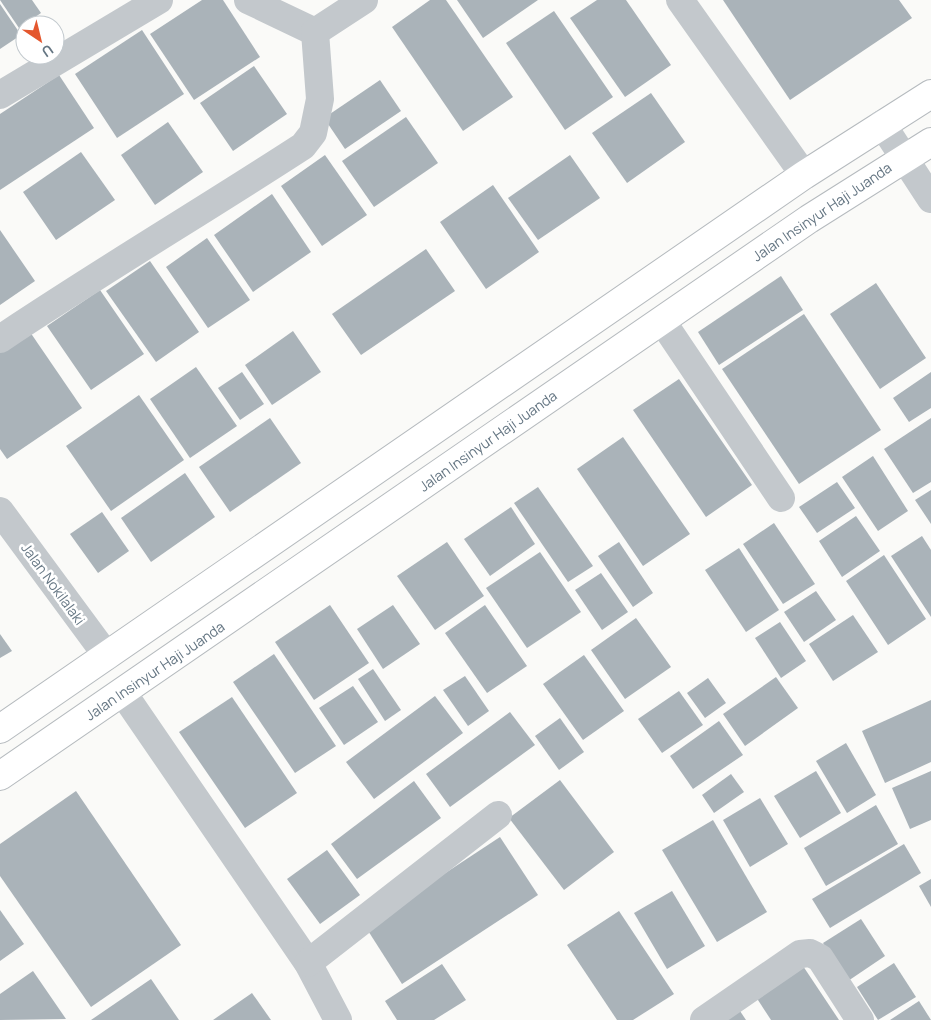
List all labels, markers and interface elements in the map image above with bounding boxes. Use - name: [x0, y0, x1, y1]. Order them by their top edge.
- north arrow: [15, 15, 65, 65]
- text: U: [38, 40, 57, 62]
- street label: Jalan Insinyur Haji Juanda: [748, 158, 895, 265]
- street label: Jalan Insinyur Haji Juanda: [415, 386, 560, 495]
- street label: Jalan Nokilalaki: [17, 539, 90, 628]
- street label: Jalan Insinyur Haji Juanda: [81, 617, 228, 724]

